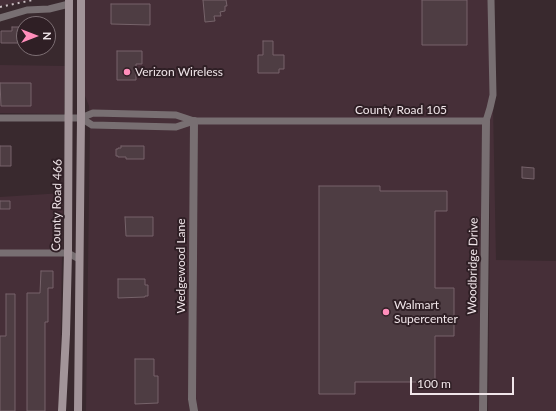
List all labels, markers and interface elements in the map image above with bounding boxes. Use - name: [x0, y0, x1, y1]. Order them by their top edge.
- north arrow: [16, 16, 56, 56]
- text: N: [41, 32, 54, 40]
- place label: Verizon Wireless: [135, 65, 223, 79]
- marker: Verizon Wireless: [122, 67, 132, 77]
- street label: County Road 105: [355, 103, 447, 117]
- street label: County Road 466: [49, 159, 65, 251]
- street label: Woodbridge Drive: [465, 217, 481, 315]
- street label: Wedgewood Lane: [174, 218, 188, 314]
- place label: Walmart Supercenter: [394, 298, 458, 326]
- marker: Walmart Supercenter: [381, 307, 391, 317]
- scale bar: [412, 369, 516, 395]
- text: 100 m: [417, 376, 451, 391]

